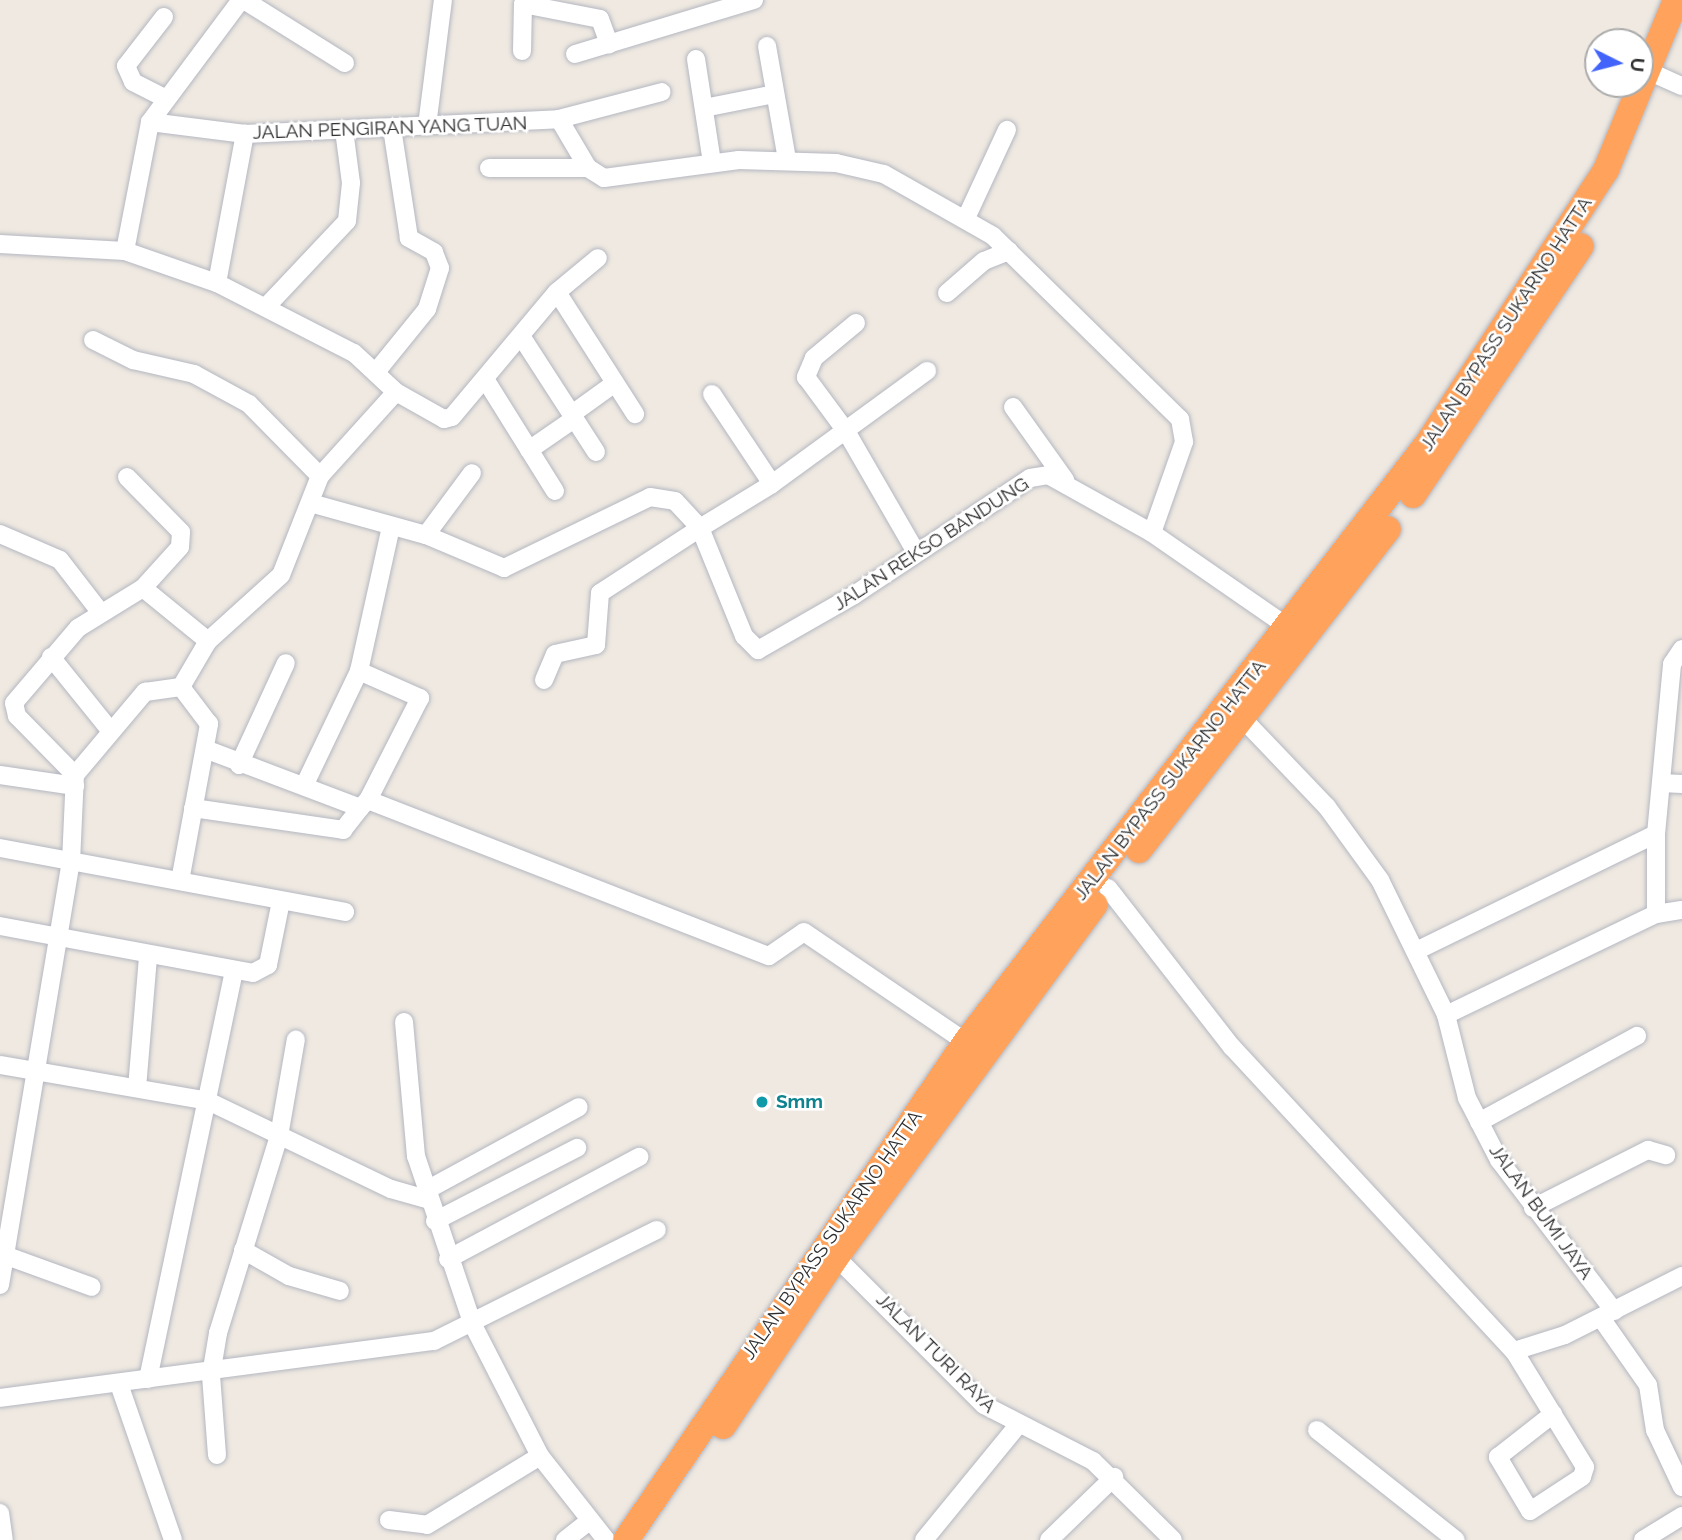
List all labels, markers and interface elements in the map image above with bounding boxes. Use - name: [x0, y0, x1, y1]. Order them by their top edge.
- north arrow: [1584, 28, 1654, 98]
- text: U: [1626, 57, 1650, 73]
- street label: JALAN PENGIRAN YANG TUAN: [252, 112, 528, 144]
- street label: JALAN BYPASS SUKARNO HATTA: [1415, 193, 1597, 455]
- street label: JALAN REKSO BANDUNG: [829, 472, 1033, 616]
- street label: JALAN BYPASS SUKARNO HATTA: [1069, 655, 1271, 905]
- place label: Smm: [776, 1091, 823, 1113]
- marker: Smm: [754, 1094, 770, 1110]
- street label: JALAN BYPASS SUKARNO HATTA: [737, 1106, 927, 1364]
- street label: JALAN BUMI JAYA: [1484, 1140, 1598, 1284]
- street label: JALAN TURI RAYA: [871, 1288, 1001, 1418]

